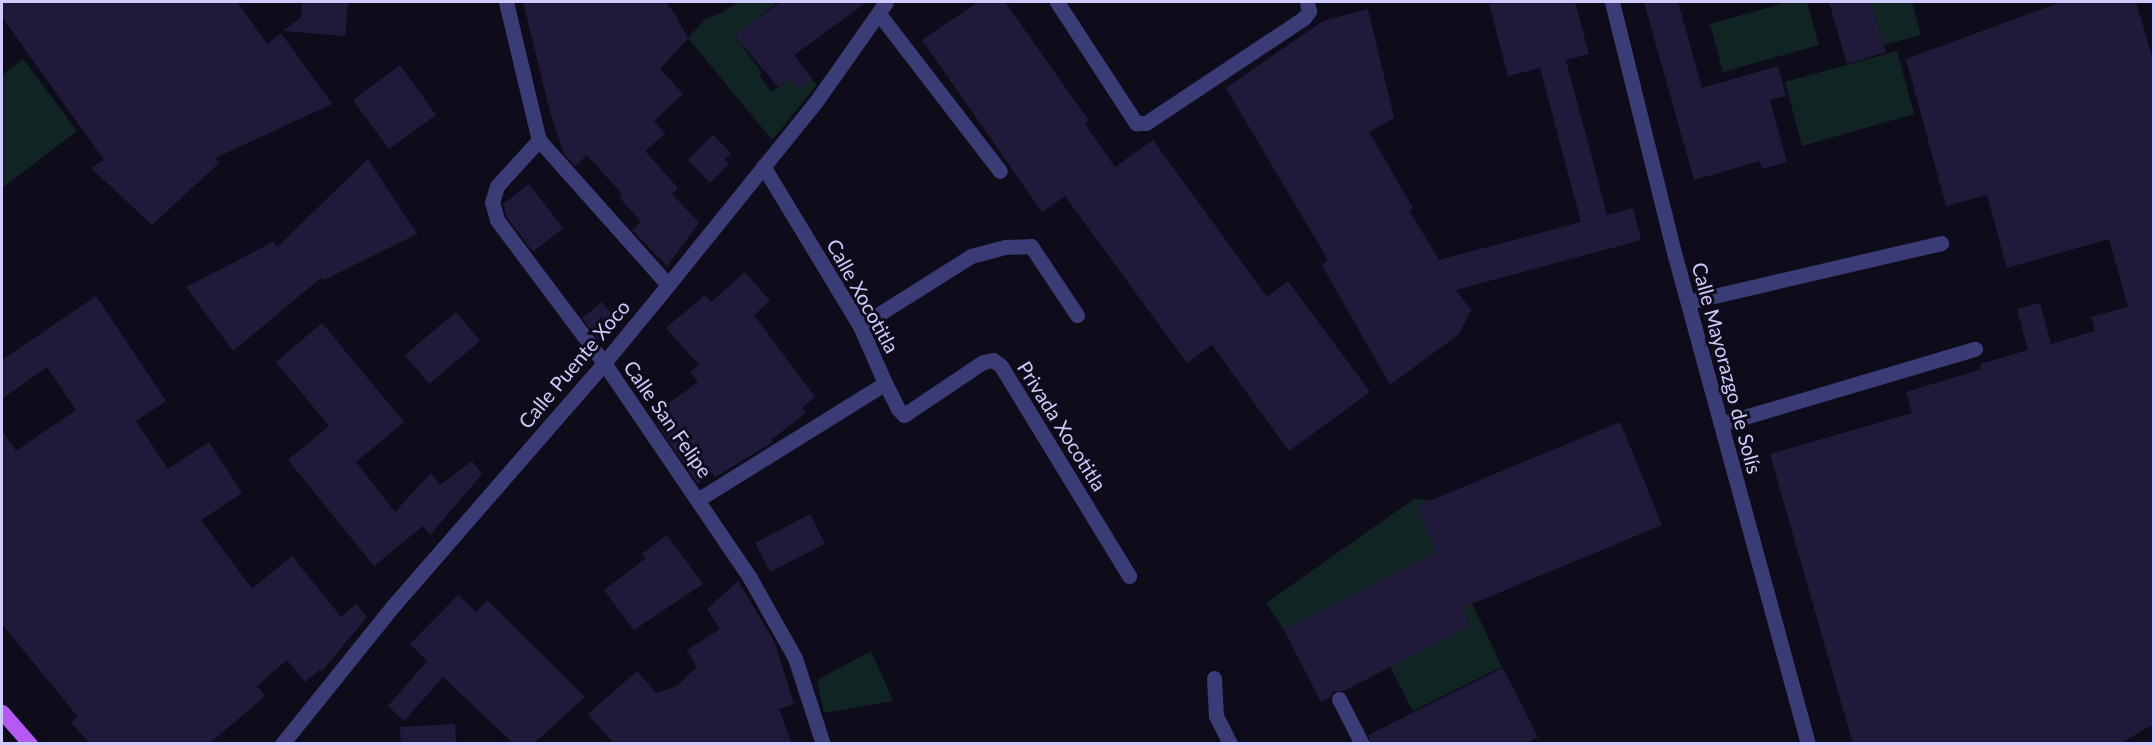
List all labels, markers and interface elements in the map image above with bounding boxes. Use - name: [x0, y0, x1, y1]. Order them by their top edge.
- street label: Calle Xocotitla: [822, 235, 904, 357]
- street label: Calle Mayorazgo de Solís: [1687, 260, 1767, 476]
- street label: Calle Puente Xoco: [513, 295, 635, 433]
- street label: Calle San Felipe: [619, 356, 717, 482]
- street label: Privada Xocotitla: [1013, 357, 1111, 495]

